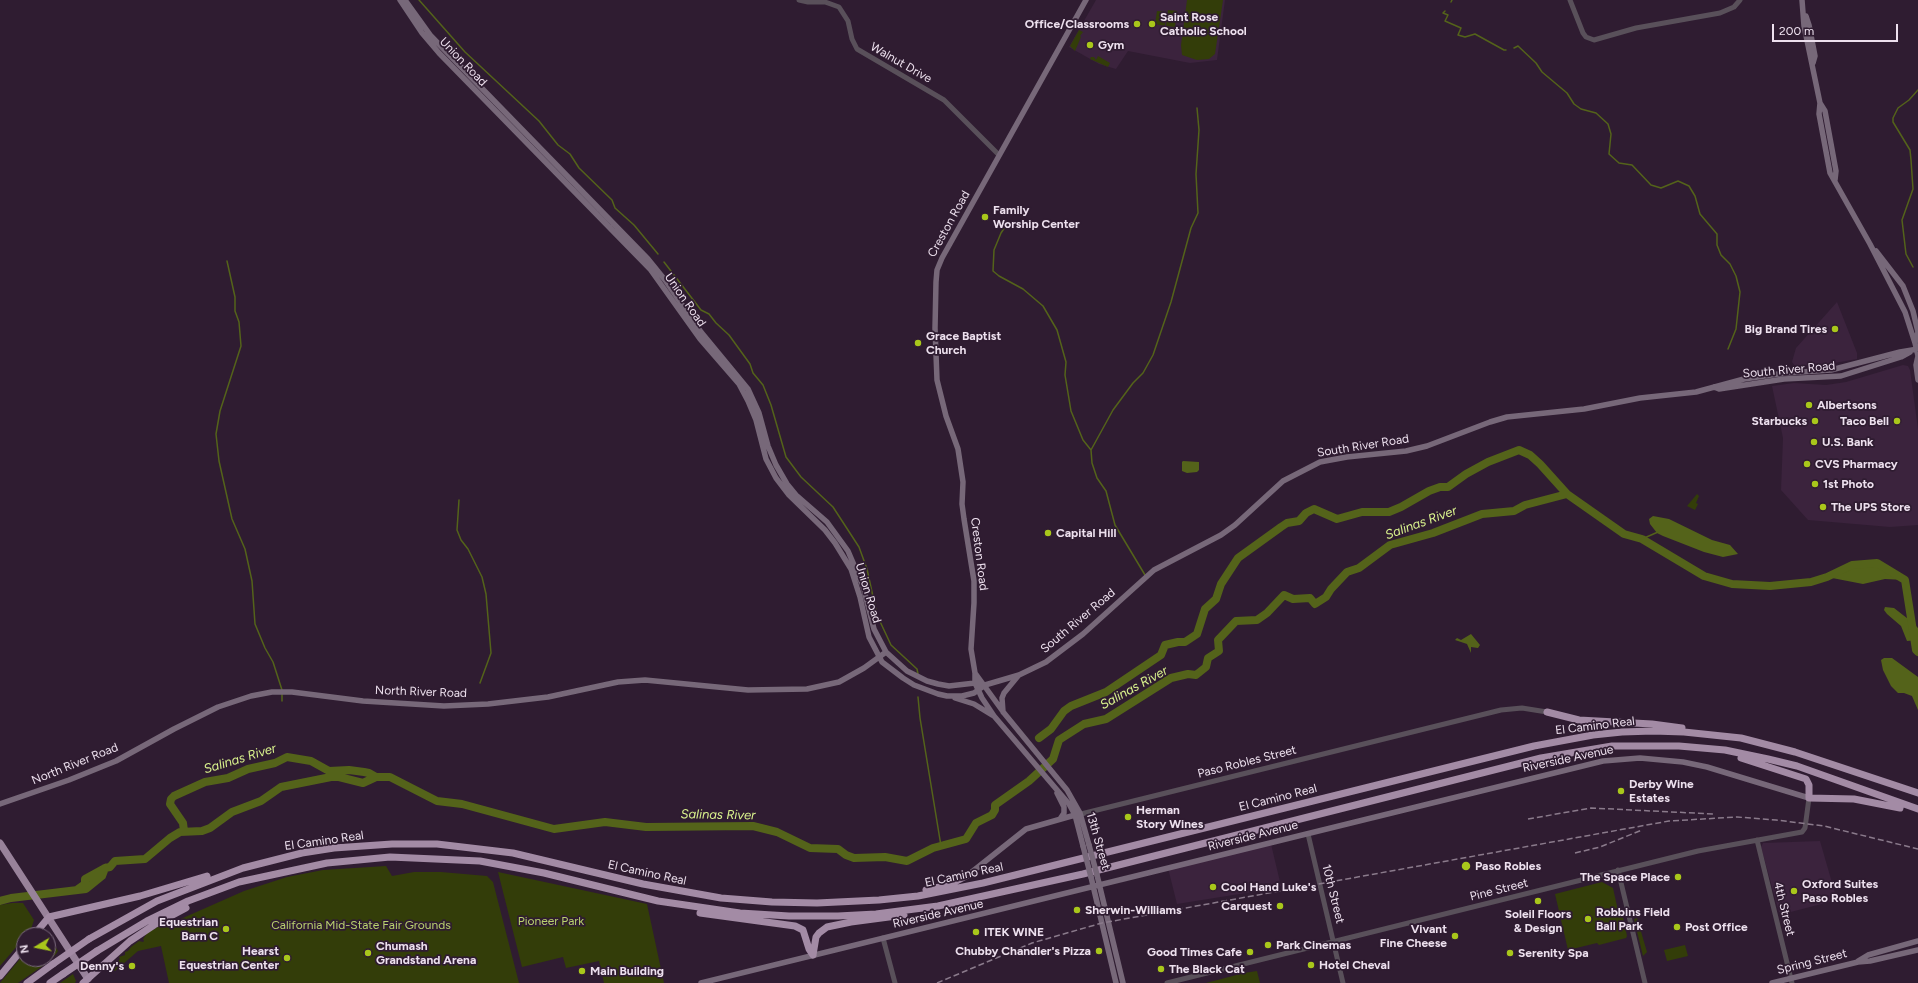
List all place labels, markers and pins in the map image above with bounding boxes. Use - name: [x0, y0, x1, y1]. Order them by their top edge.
- place label: Saint Rose Catholic School: [1160, 10, 1247, 38]
- place label: Office/Classrooms: [1025, 17, 1129, 31]
- marker: Office/Classrooms: [1132, 19, 1142, 29]
- marker: Saint Rose Catholic School: [1147, 19, 1157, 29]
- place label: Gym: [1098, 38, 1124, 52]
- marker: Gym: [1085, 40, 1095, 50]
- place label: Family Worship Center: [993, 203, 1080, 231]
- marker: Family Worship Center: [980, 212, 990, 222]
- place label: Big Brand Tires: [1744, 322, 1827, 336]
- marker: Big Brand Tires: [1830, 324, 1840, 334]
- place label: Grace Baptist Church: [926, 329, 1001, 357]
- marker: Grace Baptist Church: [913, 338, 923, 348]
- place label: Albertsons: [1817, 398, 1877, 412]
- marker: Albertsons: [1804, 400, 1814, 410]
- place label: Starbucks: [1751, 414, 1807, 428]
- place label: Taco Bell: [1840, 414, 1889, 428]
- marker: Starbucks: [1810, 416, 1820, 426]
- marker: Taco Bell: [1892, 416, 1902, 426]
- place label: U.S. Bank: [1822, 435, 1874, 449]
- marker: U.S. Bank: [1809, 437, 1819, 447]
- place label: CVS Pharmacy: [1815, 457, 1898, 471]
- marker: CVS Pharmacy: [1802, 459, 1812, 469]
- place label: 1st Photo: [1823, 477, 1874, 491]
- marker: 1st Photo: [1810, 479, 1820, 489]
- place label: The UPS Store: [1831, 500, 1910, 514]
- marker: The UPS Store: [1818, 502, 1828, 512]
- place label: Capital Hill: [1056, 526, 1116, 540]
- marker: Capital Hill: [1043, 528, 1053, 538]
- place label: Derby Wine Estates: [1629, 777, 1694, 805]
- marker: Derby Wine Estates: [1616, 786, 1626, 796]
- place label: Herman Story Wines: [1136, 803, 1203, 831]
- marker: Herman Story Wines: [1123, 812, 1133, 822]
- place label: Paso Robles: [1475, 859, 1541, 873]
- marker: Paso Robles: [1460, 860, 1472, 872]
- place label: The Space Place: [1580, 870, 1670, 884]
- marker: The Space Place: [1673, 872, 1683, 882]
- place label: Oxford Suites Paso Robles: [1802, 877, 1878, 905]
- place label: Cool Hand Luke's: [1221, 880, 1316, 894]
- marker: Cool Hand Luke's: [1208, 882, 1218, 892]
- marker: Oxford Suites Paso Robles: [1789, 886, 1799, 896]
- marker: Soleil Floors & Design: [1533, 896, 1543, 906]
- place label: Carquest: [1221, 899, 1272, 913]
- marker: Carquest: [1275, 901, 1285, 911]
- place label: Sherwin-Williams: [1085, 903, 1182, 917]
- marker: Sherwin-Williams: [1072, 905, 1082, 915]
- place label: Robbins Field Ball Park: [1596, 905, 1670, 933]
- place label: Soleil Floors & Design: [1505, 907, 1571, 935]
- marker: Robbins Field Ball Park: [1583, 914, 1593, 924]
- place label: Equestrian Barn C: [159, 915, 218, 943]
- place label: Post Office: [1685, 920, 1748, 934]
- place label: Vivant Fine Cheese: [1380, 922, 1447, 950]
- marker: Post Office: [1672, 922, 1682, 932]
- marker: Equestrian Barn C: [221, 924, 231, 934]
- place label: ITEK WINE: [984, 925, 1044, 939]
- marker: ITEK WINE: [971, 927, 981, 937]
- marker: Vivant Fine Cheese: [1450, 931, 1460, 941]
- place label: Park Cinemas: [1276, 938, 1351, 952]
- place label: Chumash Grandstand Arena: [376, 939, 476, 967]
- marker: Park Cinemas: [1263, 940, 1273, 950]
- place label: Hearst Equestrian Center: [179, 944, 279, 972]
- place label: Chubby Chandler's Pizza: [955, 944, 1091, 958]
- place label: Good Times Cafe: [1147, 945, 1242, 959]
- marker: Chubby Chandler's Pizza: [1094, 946, 1104, 956]
- place label: Serenity Spa: [1518, 946, 1589, 960]
- marker: Good Times Cafe: [1245, 947, 1255, 957]
- marker: Chumash Grandstand Arena: [363, 948, 373, 958]
- marker: Serenity Spa: [1505, 948, 1515, 958]
- marker: Hearst Equestrian Center: [282, 953, 292, 963]
- place label: Hotel Cheval: [1319, 958, 1390, 972]
- place label: Denny's: [80, 959, 124, 973]
- marker: Hotel Cheval: [1306, 960, 1316, 970]
- marker: Denny's: [127, 961, 137, 971]
- place label: The Black Cat: [1169, 962, 1245, 976]
- place label: Main Building: [590, 964, 664, 978]
- marker: The Black Cat: [1156, 964, 1166, 974]
- marker: Main Building: [577, 966, 587, 976]

